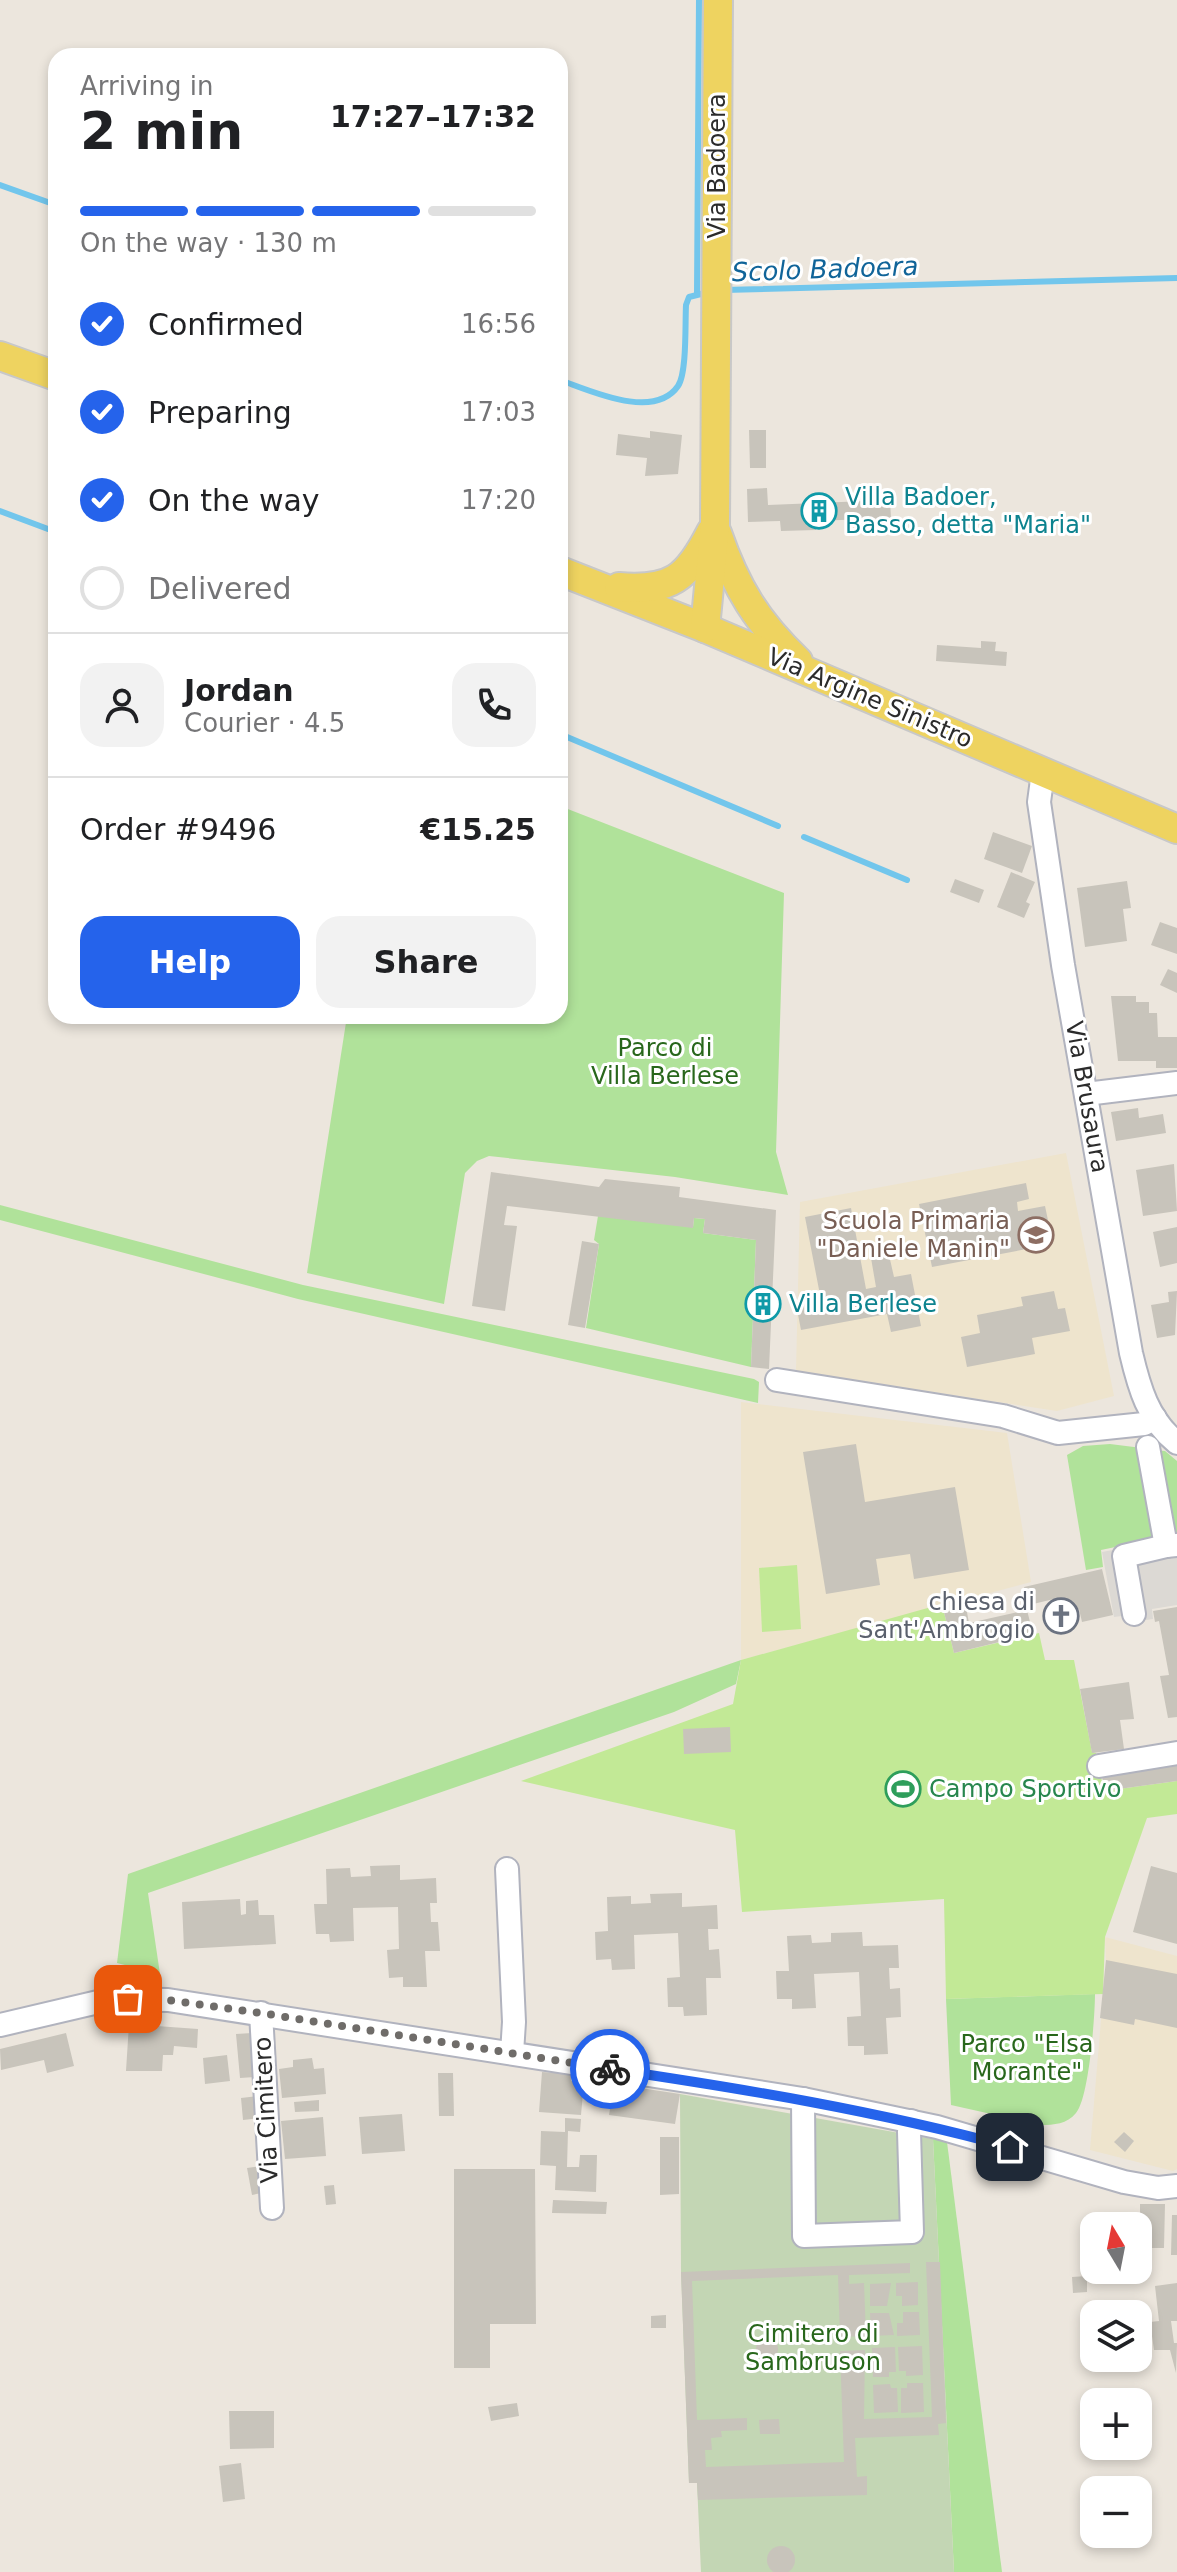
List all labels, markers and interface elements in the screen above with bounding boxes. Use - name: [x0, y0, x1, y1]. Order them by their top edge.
- text: Arriving in: [80, 71, 214, 101]
- street label: Via Badoera: [703, 93, 731, 239]
- text: 17:27–17:32: [330, 99, 536, 134]
- text: 2 min: [80, 101, 243, 161]
- text: On the way · 130 m: [80, 228, 337, 258]
- water label: Scolo Badoera: [731, 251, 919, 287]
- icon: check: [80, 302, 124, 346]
- text: Confirmed: [148, 307, 304, 342]
- text: 16:56: [461, 309, 536, 339]
- icon: check: [80, 390, 124, 434]
- text: Preparing: [148, 395, 292, 430]
- text: 17:03: [461, 397, 536, 427]
- icon: check: [80, 478, 124, 522]
- text: On the way: [148, 483, 320, 518]
- place label: Villa Badoer, Basso, detta "Maria": [845, 483, 1091, 539]
- text: 17:20: [461, 485, 536, 515]
- building icon: Villa Badoer, Basso, detta "Maria": [800, 492, 838, 530]
- text: Delivered: [148, 571, 292, 606]
- street label: Via Argine Sinistro: [763, 642, 977, 754]
- button: person: [80, 663, 164, 747]
- button: phone: [452, 663, 536, 747]
- text: Jordan: [184, 673, 294, 708]
- text: Courier · 4.5: [184, 708, 345, 738]
- text: Order #9496: [80, 812, 276, 847]
- text: €15.25: [420, 812, 536, 847]
- button: Help: [80, 916, 300, 1008]
- button: Share: [316, 916, 536, 1008]
- street label: Via Brusaura: [1060, 1019, 1114, 1175]
- park label: Parco di Villa Berlese: [591, 1034, 739, 1090]
- place label: Scuola Primaria "Daniele Manin": [817, 1207, 1010, 1263]
- school or university icon: Scuola Primaria "Daniele Manin": [1017, 1216, 1055, 1254]
- building icon: Villa Berlese: [744, 1285, 782, 1323]
- place label: Villa Berlese: [789, 1290, 937, 1318]
- place label: chiesa di Sant'Ambrogio: [858, 1588, 1035, 1644]
- church icon: chiesa di Sant'Ambrogio: [1042, 1597, 1080, 1635]
- sports icon: Campo Sportivo: [884, 1770, 922, 1808]
- place label: Campo Sportivo: [929, 1775, 1121, 1803]
- pin: [94, 1965, 162, 2033]
- icon: bag: [106, 1977, 150, 2021]
- courier: [570, 2029, 650, 2109]
- park label: Parco "Elsa Morante": [960, 2030, 1094, 2086]
- street label: Via Cimitero: [248, 2036, 284, 2184]
- icon: bike: [588, 2047, 632, 2091]
- pin: [976, 2113, 1044, 2181]
- icon: home: [988, 2125, 1032, 2169]
- north arrow: [1080, 2212, 1152, 2284]
- map controls: [1080, 2212, 1152, 2548]
- button: layers: [1080, 2300, 1152, 2372]
- park label: Cimitero di Sambruson: [745, 2320, 881, 2376]
- button: +: [1080, 2388, 1152, 2460]
- button: −: [1080, 2476, 1152, 2548]

